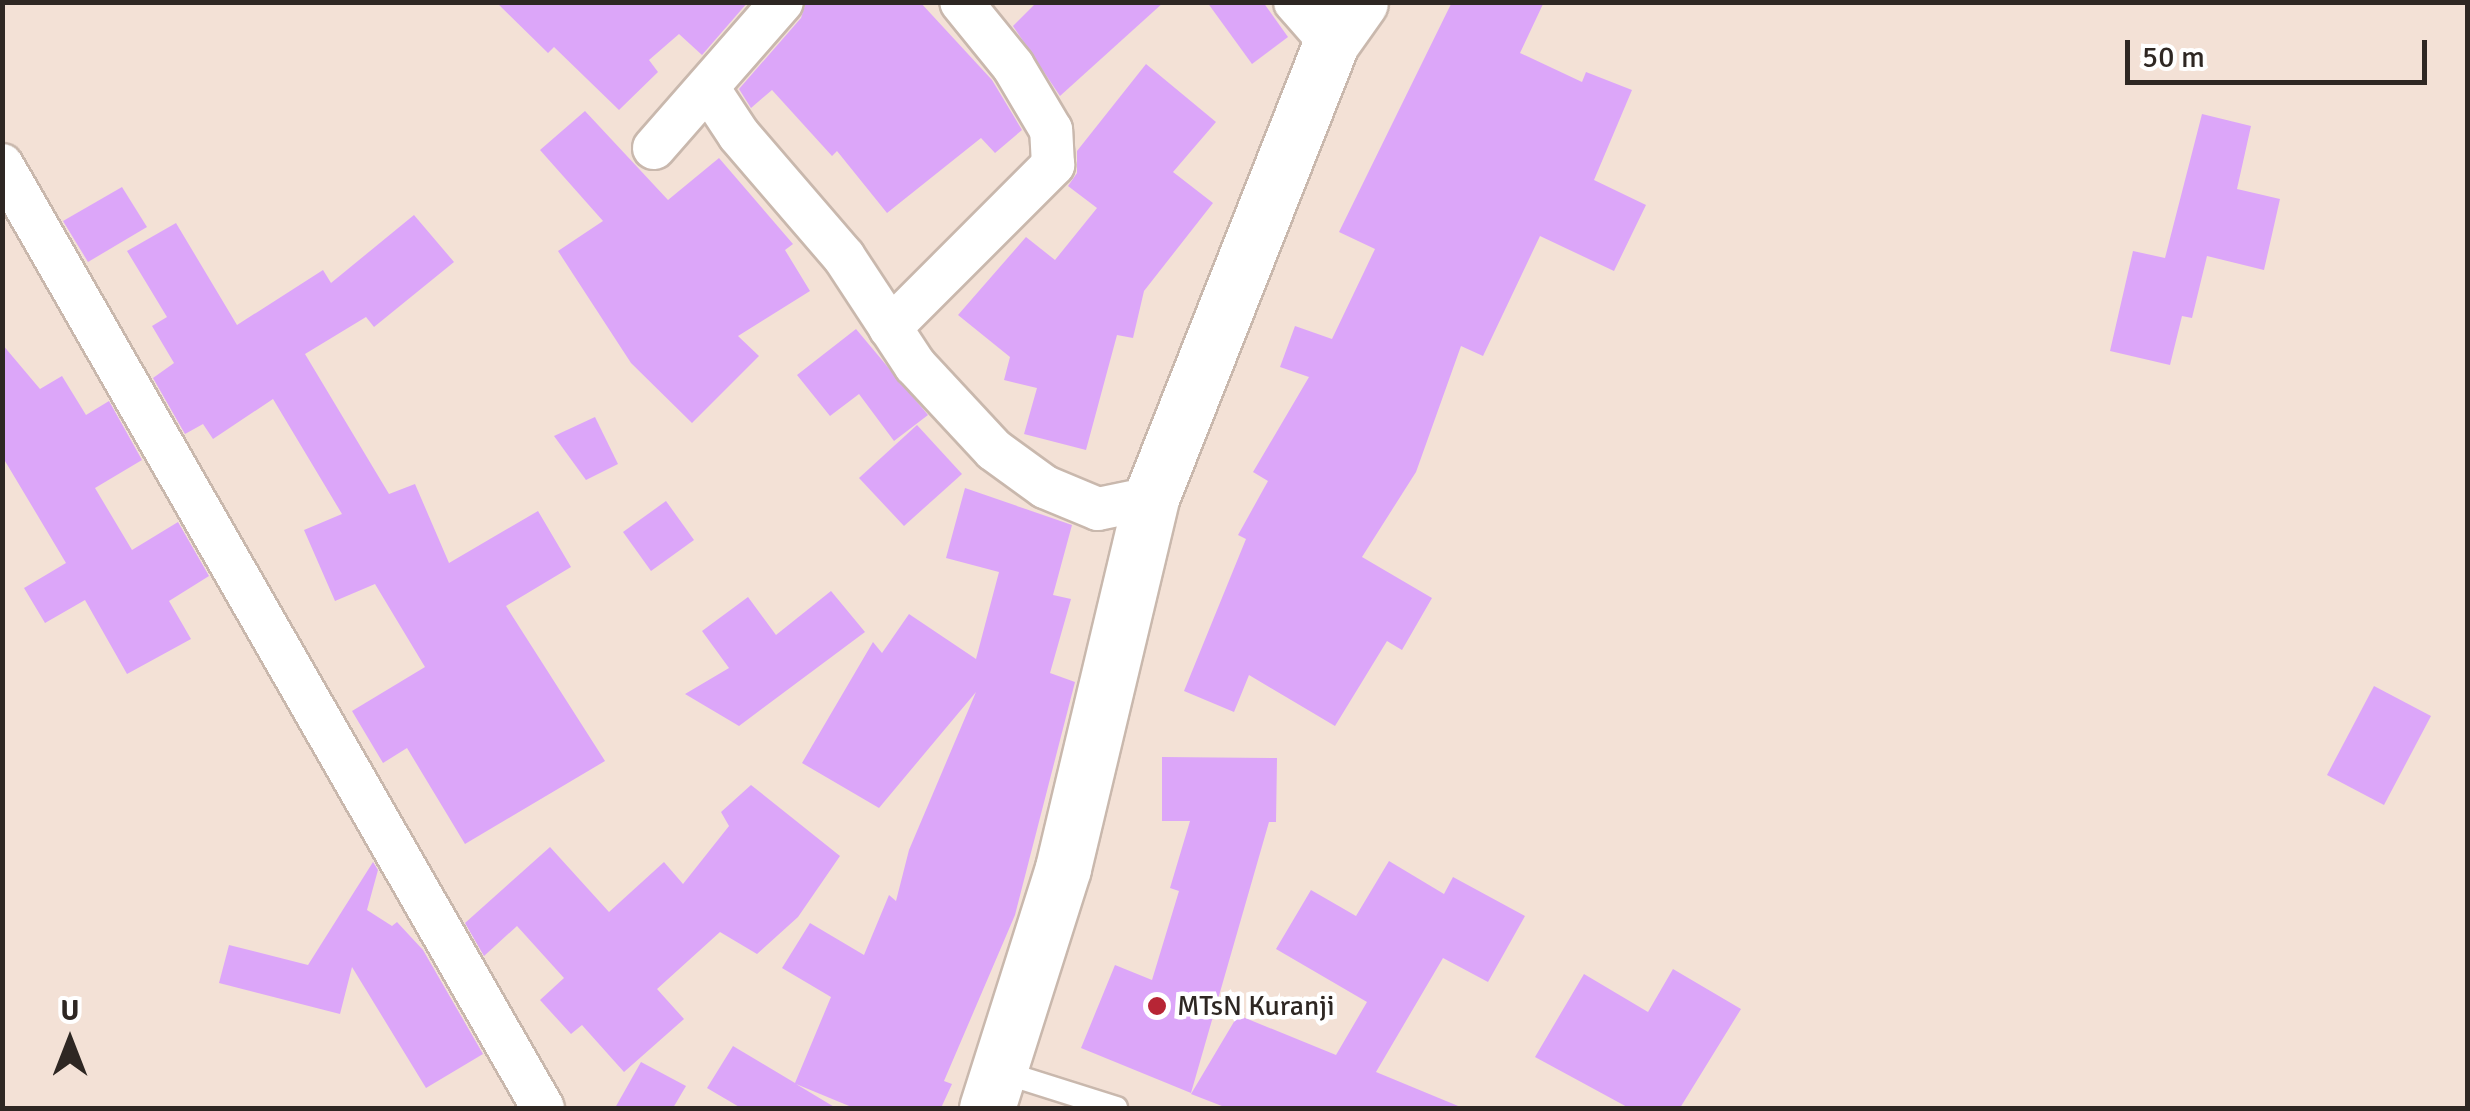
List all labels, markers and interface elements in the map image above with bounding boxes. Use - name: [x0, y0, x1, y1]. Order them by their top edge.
- scale bar: [2130, 20, 2432, 82]
- text: 50 m: [2142, 39, 2205, 76]
- place label: MTsN Kuranji: [1177, 989, 1335, 1023]
- north arrow: [20, 991, 120, 1091]
- text: U: [61, 994, 79, 1028]
- marker: MTsN Kuranji: [1146, 995, 1168, 1017]

